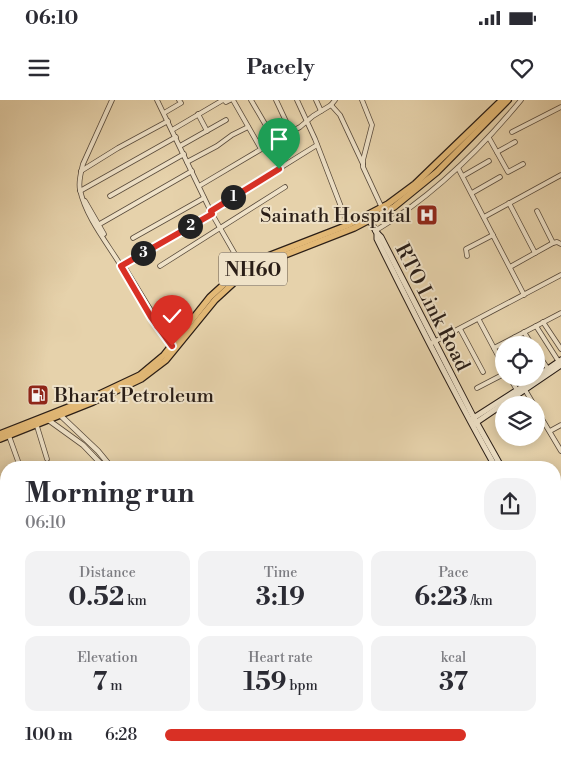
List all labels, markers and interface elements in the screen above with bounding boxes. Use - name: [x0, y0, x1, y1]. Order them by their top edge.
- text: 06:10: [25, 6, 78, 30]
- icon: menu: [25, 54, 53, 82]
- text: Pacely: [247, 54, 314, 81]
- icon: heart: [508, 54, 536, 82]
- pin: [258, 118, 300, 169]
- icon: arrive: [265, 125, 293, 153]
- pin: 1: [220, 184, 246, 210]
- text: 1: [230, 188, 237, 206]
- hospital icon: Sainath Hospital: [415, 203, 439, 227]
- place label: Sainath Hospital: [260, 204, 411, 229]
- pin: 2: [178, 214, 202, 238]
- text: 2: [186, 217, 195, 235]
- street label: RTO Link Road: [389, 239, 475, 376]
- pin: 3: [130, 240, 156, 266]
- text: 3: [139, 244, 148, 262]
- road number: NH60: [219, 252, 287, 285]
- pin: [151, 295, 193, 346]
- icon: check: [158, 302, 186, 330]
- map controls: [495, 336, 545, 446]
- button: locate: [495, 336, 545, 386]
- fuel station icon: Bharat Petroleum: [26, 383, 50, 407]
- place label: Bharat Petroleum: [53, 384, 215, 409]
- button: layers: [495, 396, 545, 446]
- text: Morning run: [25, 476, 194, 511]
- button: share: [484, 478, 536, 530]
- text: 06:10: [25, 513, 66, 533]
- text: Distance: [79, 564, 136, 582]
- text: Time: [264, 564, 297, 582]
- text: Pace: [438, 564, 469, 582]
- text: 0.52: [68, 582, 124, 613]
- text: 3:19: [256, 582, 305, 613]
- text: 6:23: [414, 582, 468, 613]
- text: km: [124, 592, 147, 610]
- text: /km: [468, 592, 493, 610]
- text: Elevation: [77, 649, 138, 667]
- text: Heart rate: [248, 649, 313, 667]
- text: kcal: [441, 649, 466, 667]
- text: 7: [93, 667, 107, 698]
- text: 159: [243, 667, 287, 698]
- text: 37: [439, 667, 468, 698]
- text: m: [107, 677, 122, 695]
- text: bpm: [287, 677, 318, 695]
- text: 100 m: [25, 725, 73, 745]
- text: 6:28: [105, 725, 137, 745]

